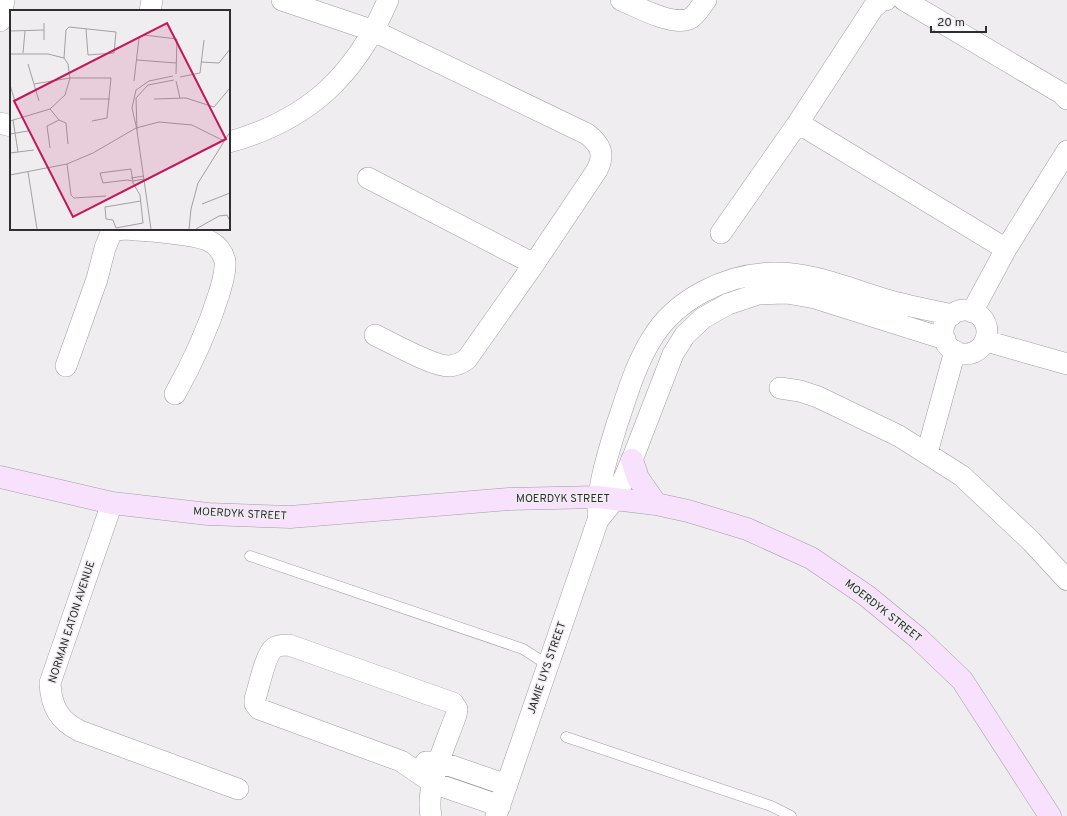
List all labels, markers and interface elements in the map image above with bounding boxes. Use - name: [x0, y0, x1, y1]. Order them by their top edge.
- scale bar: [931, 8, 986, 34]
- inset map: [10, 10, 230, 230]
- text: 20 m: [937, 15, 965, 31]
- street label: MOERDYK STREET: [516, 492, 610, 506]
- street label: MOERDYK STREET: [193, 505, 287, 523]
- street label: NORMAN EATON AVENUE: [46, 559, 98, 685]
- street label: MOERDYK STREET: [842, 577, 924, 645]
- street label: JAMIE UYS STREET: [525, 620, 569, 716]

